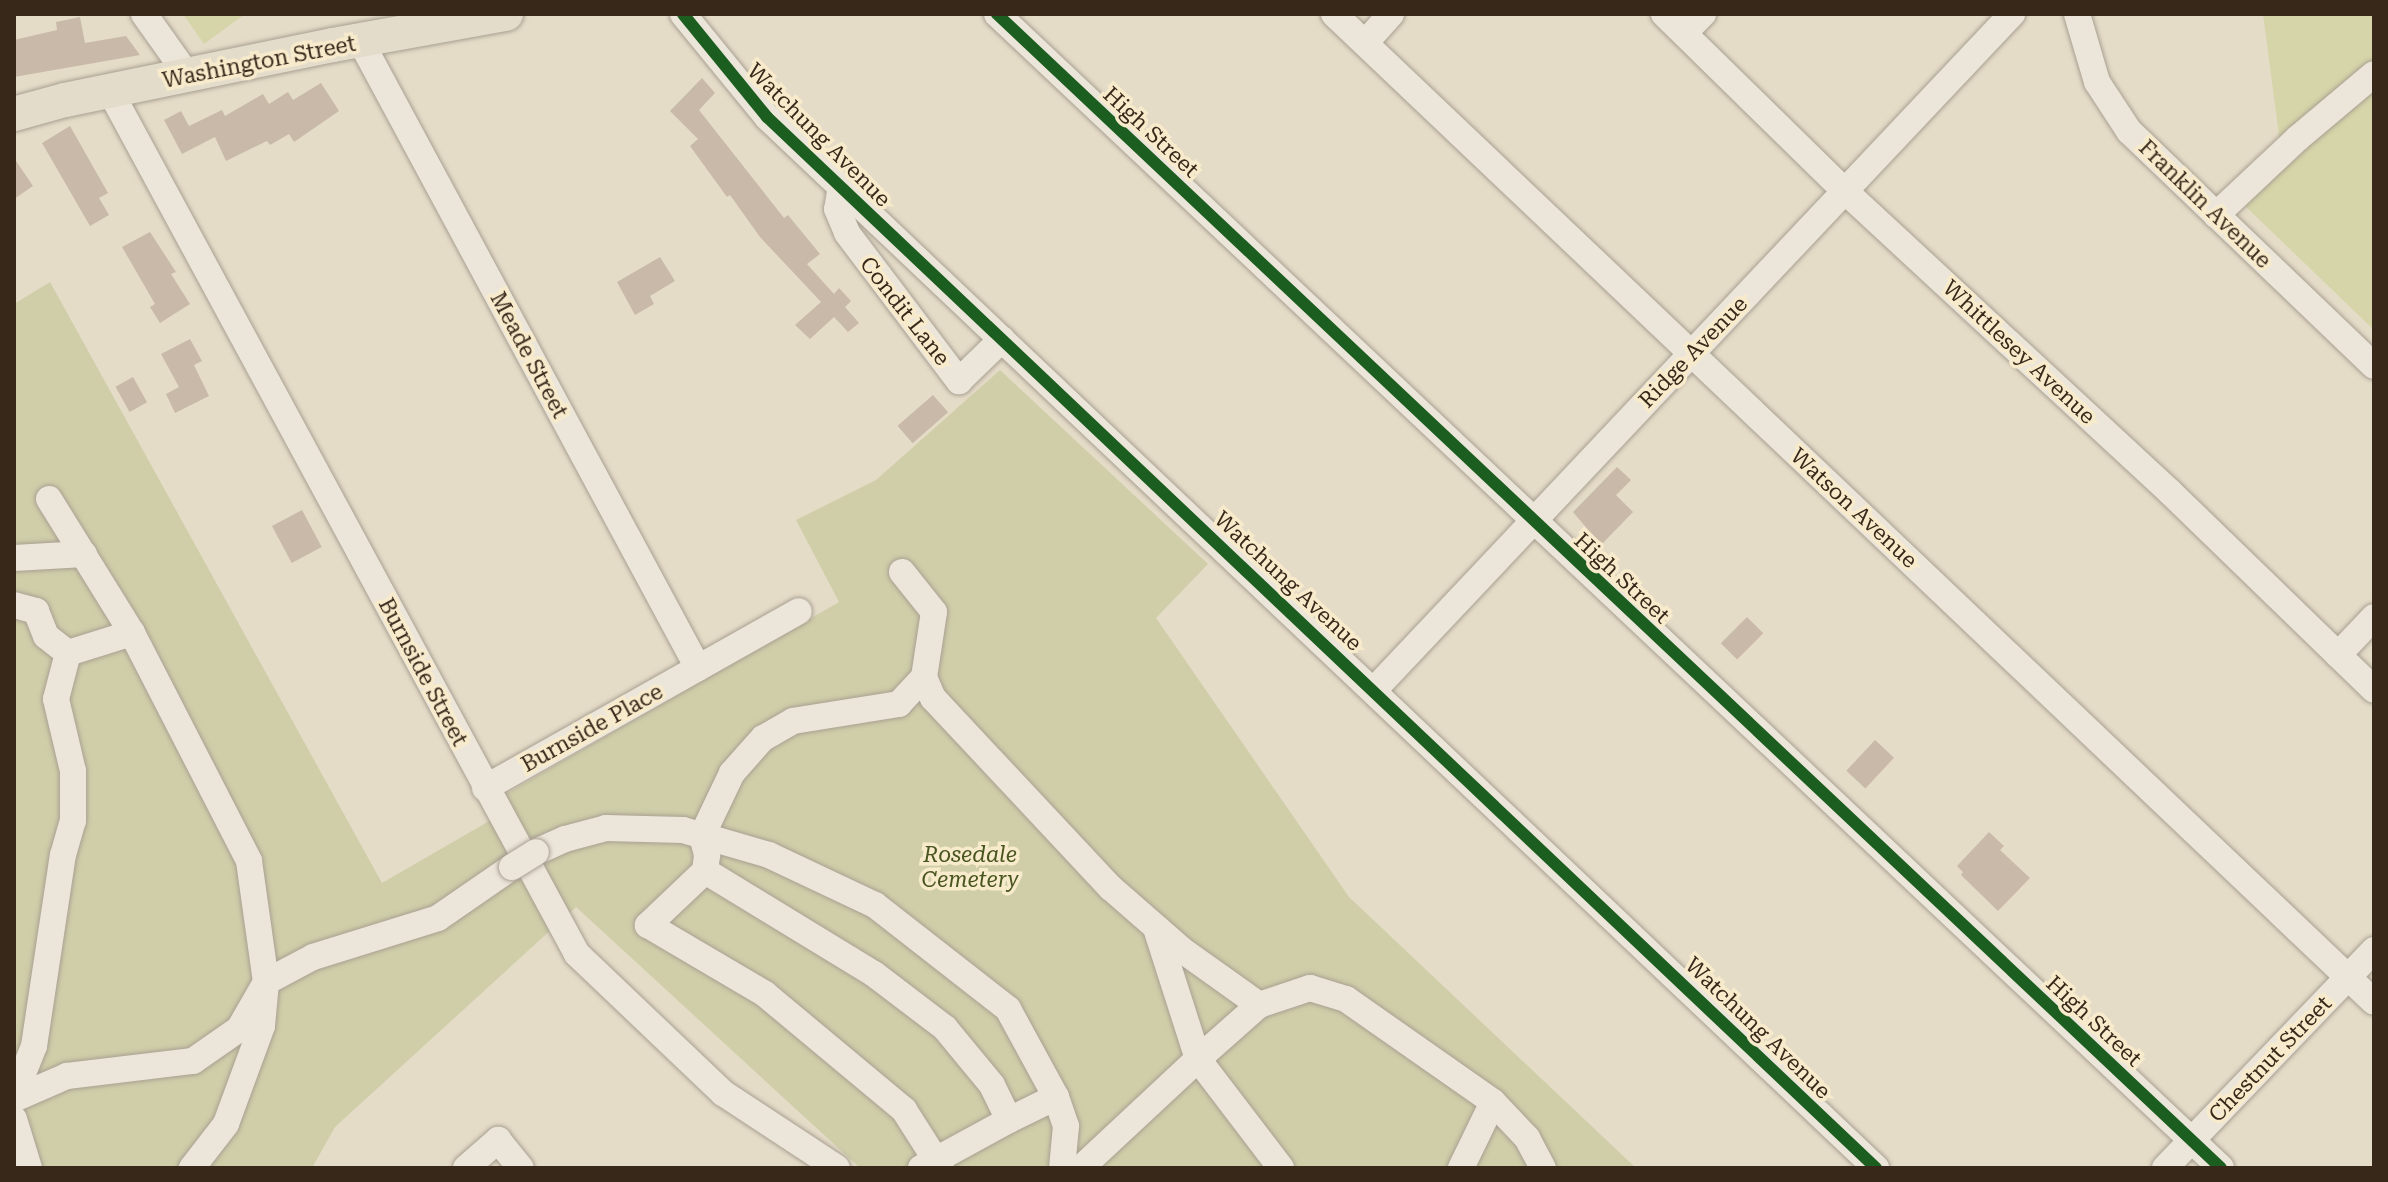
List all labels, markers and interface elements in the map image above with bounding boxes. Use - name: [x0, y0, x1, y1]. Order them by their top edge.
- street label: Washington Street: [160, 30, 358, 94]
- street label: Watchung Avenue: [742, 58, 896, 212]
- street label: High Street: [1098, 81, 1204, 183]
- street label: Franklin Avenue: [2133, 134, 2277, 274]
- street label: Condit Lane: [854, 251, 956, 371]
- street label: Whittlesey Avenue: [1937, 274, 2101, 430]
- street label: Meade Street: [485, 287, 573, 423]
- street label: Ridge Avenue: [1633, 291, 1753, 413]
- street label: Watson Avenue: [1785, 442, 1923, 574]
- street label: Watchung Avenue: [1209, 506, 1367, 656]
- street label: High Street: [1569, 527, 1675, 629]
- street label: Burnside Street: [373, 594, 473, 750]
- street label: Burnside Place: [517, 678, 667, 778]
- park label: Rosedale Cemetery: [921, 841, 1019, 892]
- street label: Watchung Avenue: [1680, 952, 1836, 1104]
- street label: High Street: [2041, 970, 2147, 1072]
- street label: Chestnut Street: [2203, 990, 2337, 1128]

